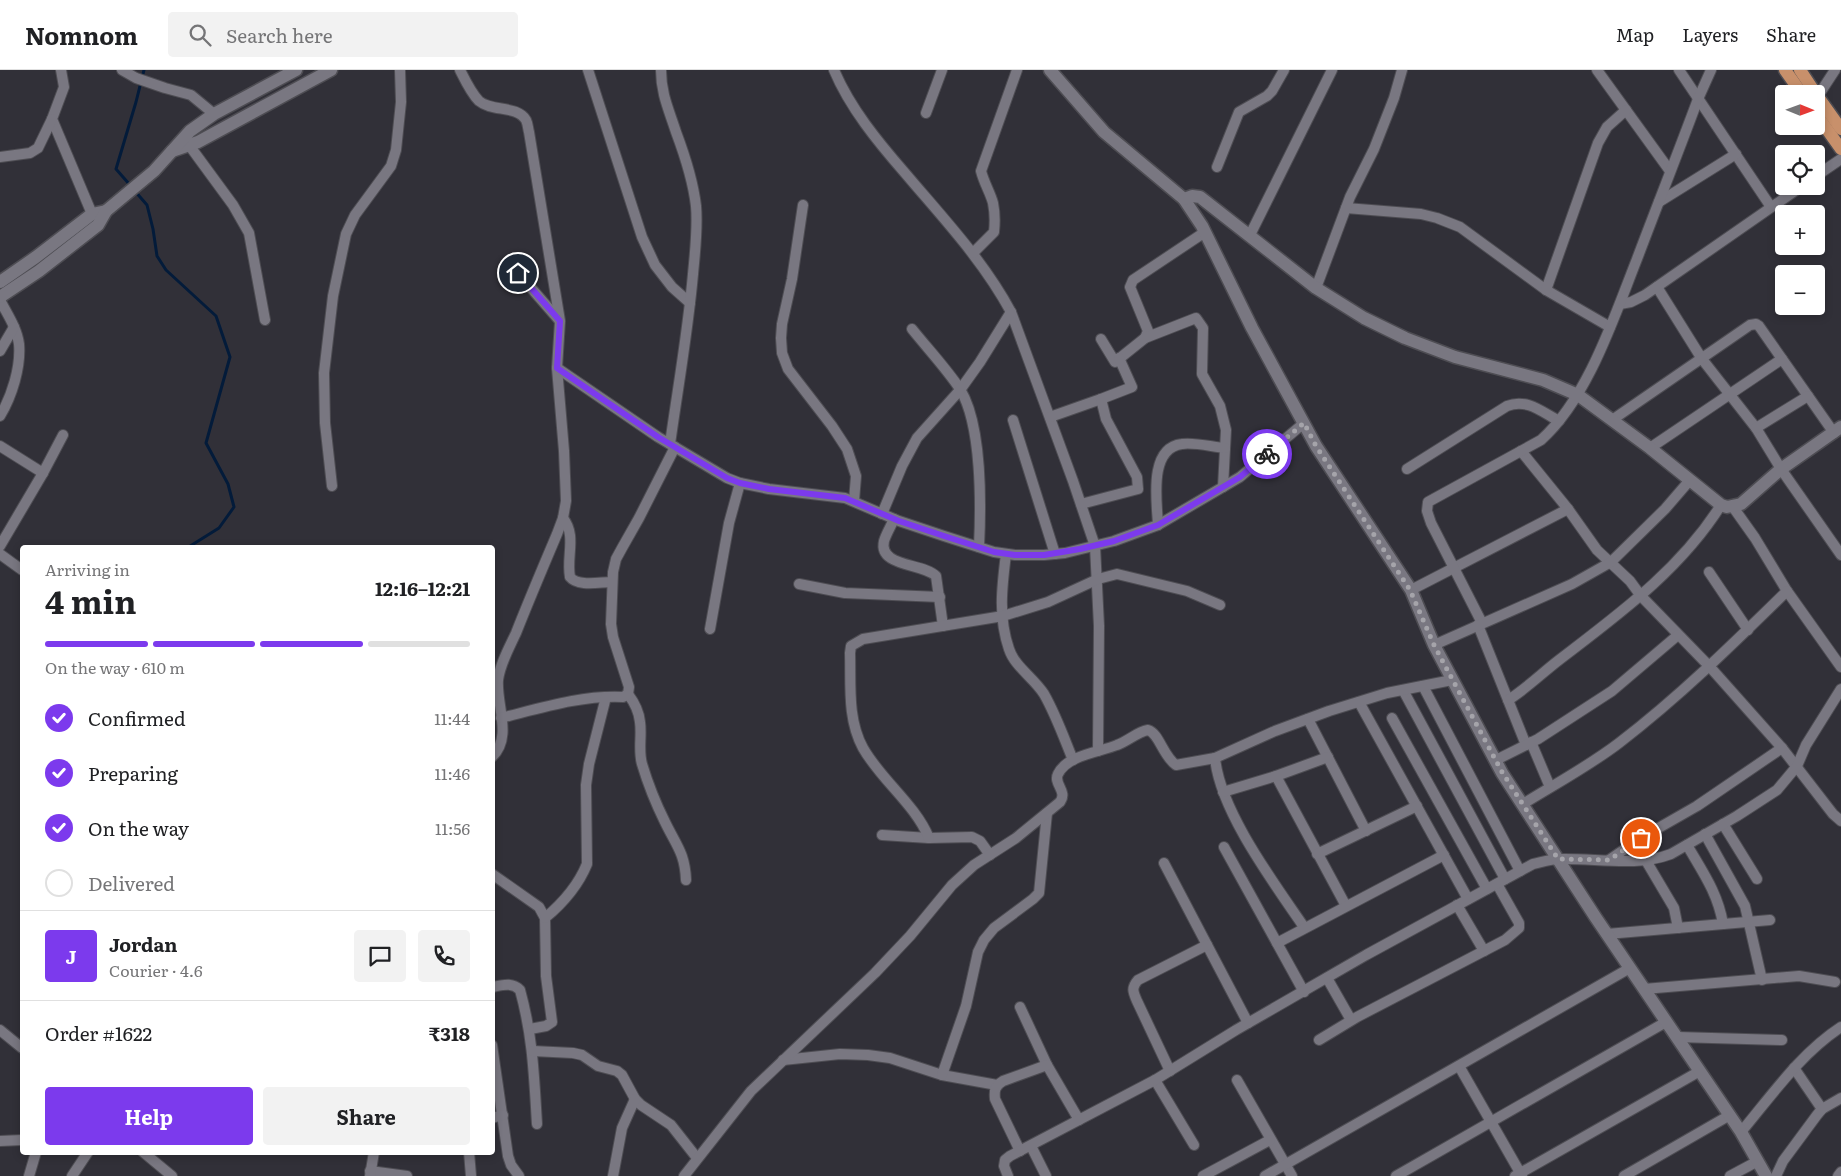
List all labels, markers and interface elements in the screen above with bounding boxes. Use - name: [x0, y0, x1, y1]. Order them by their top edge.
- search box: [168, 12, 518, 57]
- text: Nomnom: [25, 17, 138, 52]
- icon: search: [186, 21, 214, 49]
- text: Search here: [226, 21, 333, 49]
- text: Map: [1616, 21, 1654, 48]
- text: Layers: [1682, 21, 1738, 48]
- text: Share: [1766, 21, 1816, 48]
- north arrow: [1775, 85, 1825, 135]
- map controls: [1775, 85, 1825, 315]
- button: locate: [1775, 145, 1825, 195]
- button: +: [1775, 205, 1825, 255]
- pin: [497, 252, 539, 294]
- icon: home: [504, 259, 532, 287]
- button: −: [1775, 265, 1825, 315]
- courier: [1242, 429, 1292, 479]
- icon: bike: [1253, 440, 1281, 468]
- text: Arriving in: [45, 557, 130, 581]
- text: 12:16–12:21: [375, 574, 470, 602]
- text: 4 min: [45, 576, 137, 624]
- text: On the way · 610 m: [45, 655, 185, 679]
- icon: check: [45, 704, 73, 732]
- text: Confirmed: [88, 704, 186, 732]
- text: 11:44: [434, 706, 470, 730]
- icon: check: [45, 759, 73, 787]
- text: Preparing: [88, 759, 178, 787]
- text: 11:46: [435, 761, 470, 785]
- icon: check: [45, 814, 73, 842]
- text: On the way: [88, 814, 189, 842]
- text: 11:56: [435, 816, 470, 840]
- pin: [1620, 817, 1662, 859]
- icon: bag: [1627, 824, 1655, 852]
- text: Delivered: [88, 869, 175, 897]
- text: Jordan: [109, 930, 178, 958]
- button: chat: [354, 930, 406, 982]
- button: phone: [418, 930, 470, 982]
- text: J: [66, 942, 76, 970]
- text: Courier · 4.6: [109, 958, 203, 982]
- text: Order #1622: [45, 1019, 152, 1047]
- text: ₹318: [429, 1019, 470, 1047]
- button: Help: [45, 1087, 253, 1145]
- button: Share: [263, 1087, 470, 1145]

